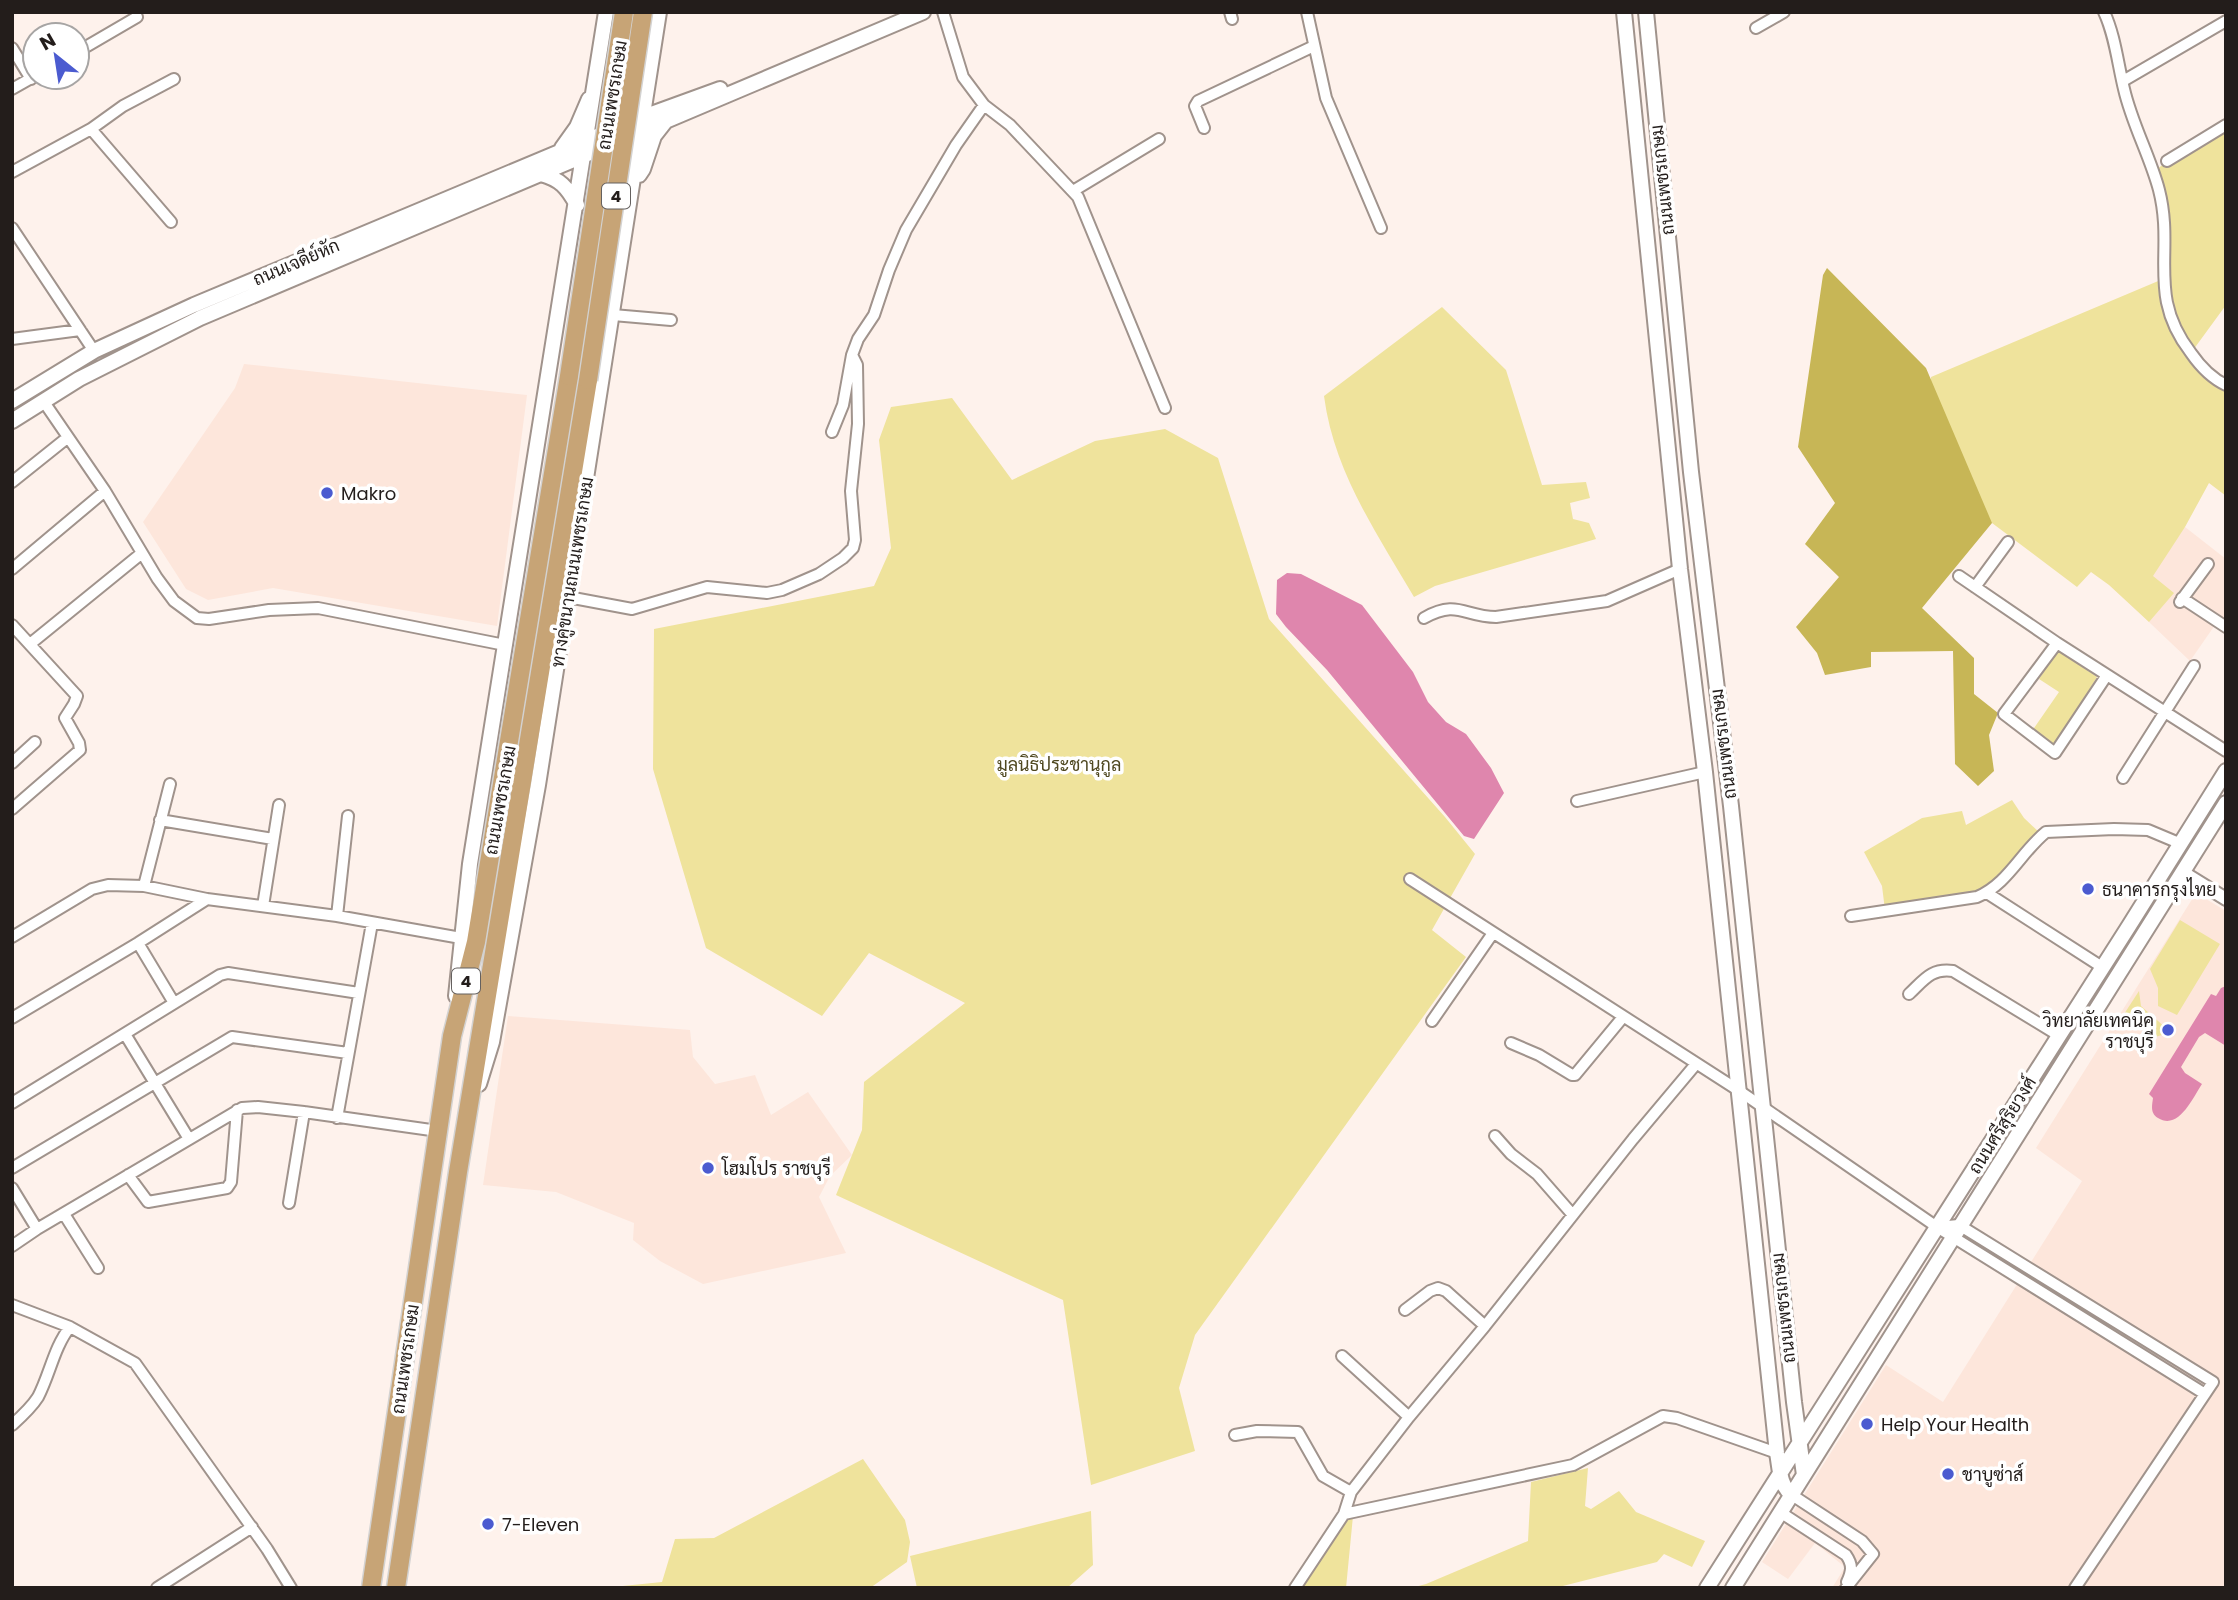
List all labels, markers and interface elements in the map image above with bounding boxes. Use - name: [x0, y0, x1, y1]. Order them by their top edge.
- north arrow: [21, 21, 91, 91]
- text: N: [35, 26, 61, 57]
- street label: ถนนเพชรเกษม: [591, 38, 633, 152]
- street label: ถนนเพชรเกษม: [1644, 124, 1680, 236]
- road number: 4: [602, 184, 630, 208]
- street label: ถนนเจดีย์หัก: [249, 233, 343, 291]
- street label: ทางคู่ขนานถนนเพชรเกษม: [545, 475, 600, 669]
- place label: Makro: [341, 481, 396, 506]
- marker: Makro: [319, 485, 335, 501]
- street label: ถนนเพชรเกษม: [1704, 688, 1742, 800]
- street label: ถนนเพชรเกษม: [478, 743, 522, 857]
- park label: มูลนิธิประชานุกูล: [997, 752, 1121, 778]
- place label: ธนาคารกรุงไทย: [2102, 877, 2217, 902]
- marker: ธนาคารกรุงไทย: [2080, 881, 2096, 897]
- road number: 4: [452, 968, 480, 993]
- place label: วิทยาลัยเทคนิค ราชบุรี: [2042, 1008, 2154, 1054]
- marker: วิทยาลัยเทคนิค ราชบุรี: [2160, 1022, 2176, 1038]
- street label: ถนนศรีสุริยวงศ์: [1962, 1071, 2042, 1179]
- place label: โฮมโปร ราชบุรี: [721, 1156, 831, 1181]
- marker: โฮมโปร ราชบุรี: [700, 1160, 716, 1176]
- street label: ถนนเพชรเกษม: [1765, 1252, 1801, 1364]
- street label: ถนนเพชรเกษม: [385, 1302, 425, 1416]
- place label: Help Your Health: [1881, 1412, 2029, 1437]
- marker: Help Your Health: [1859, 1416, 1875, 1432]
- place label: ชาบูซ่าส์: [1962, 1462, 2024, 1488]
- marker: ชาบูซ่าส์: [1940, 1466, 1956, 1482]
- place label: 7-Eleven: [502, 1512, 579, 1537]
- marker: 7-Eleven: [480, 1516, 496, 1532]

